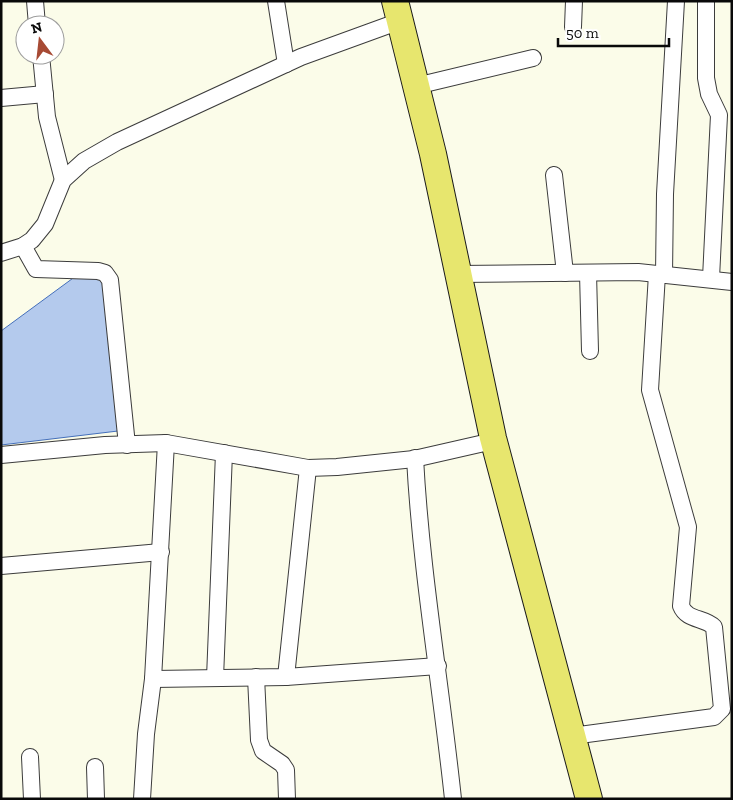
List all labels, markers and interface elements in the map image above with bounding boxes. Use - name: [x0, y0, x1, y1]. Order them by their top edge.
- north arrow: [15, 15, 65, 65]
- scale bar: [558, 15, 669, 47]
- text: N: [29, 18, 44, 38]
- text: 50 m: [566, 24, 599, 42]

